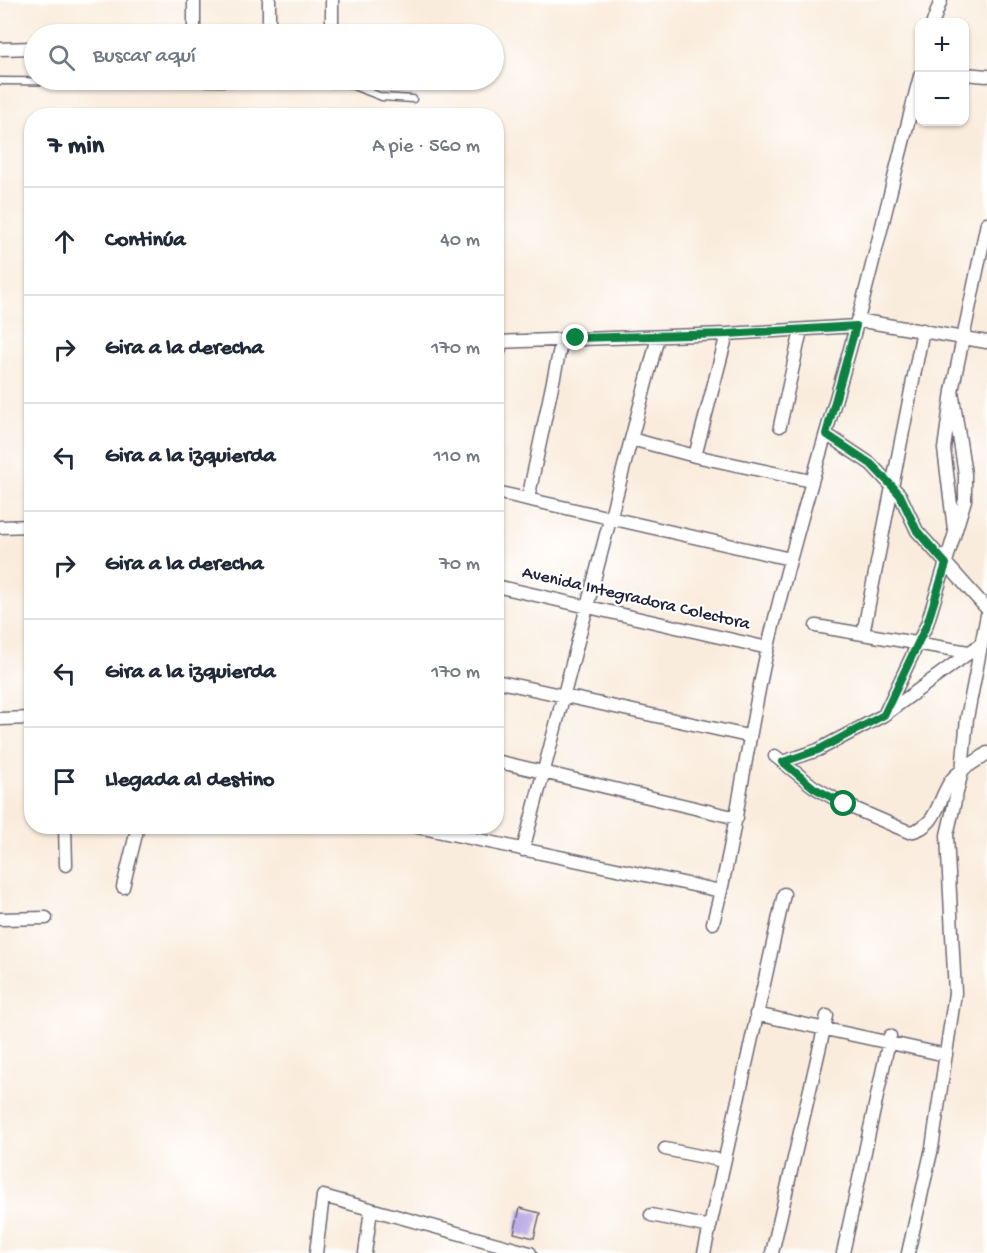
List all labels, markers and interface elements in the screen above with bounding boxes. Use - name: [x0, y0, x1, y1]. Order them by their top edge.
- map controls: [915, 18, 969, 126]
- button: +: [915, 18, 969, 72]
- search box: [24, 24, 504, 90]
- icon: search: [45, 41, 78, 74]
- text: Buscar aquí: [93, 44, 196, 70]
- button: −: [915, 72, 969, 126]
- text: 7 min: [48, 132, 104, 163]
- text: A pie · 560 m: [372, 136, 480, 159]
- icon: ahead: [48, 225, 81, 258]
- text: Continúa: [105, 228, 186, 254]
- text: 40 m: [440, 230, 480, 253]
- route end: [562, 324, 588, 350]
- icon: right: [48, 333, 81, 366]
- text: Gira a la derecha: [105, 336, 263, 362]
- text: 170 m: [431, 338, 480, 361]
- icon: left: [48, 441, 81, 474]
- text: Gira a la izquierda: [105, 444, 276, 470]
- text: 110 m: [434, 446, 480, 469]
- icon: right: [48, 549, 81, 582]
- text: Gira a la derecha: [105, 552, 263, 578]
- text: 70 m: [439, 554, 480, 577]
- street label: Avenida Integradora Colectora: [520, 563, 753, 636]
- icon: left: [48, 657, 81, 690]
- text: Gira a la izquierda: [105, 660, 276, 686]
- text: 170 m: [431, 662, 480, 685]
- icon: arrive: [48, 765, 81, 798]
- text: Llegada al destino: [105, 768, 275, 794]
- route start: [830, 790, 856, 816]

